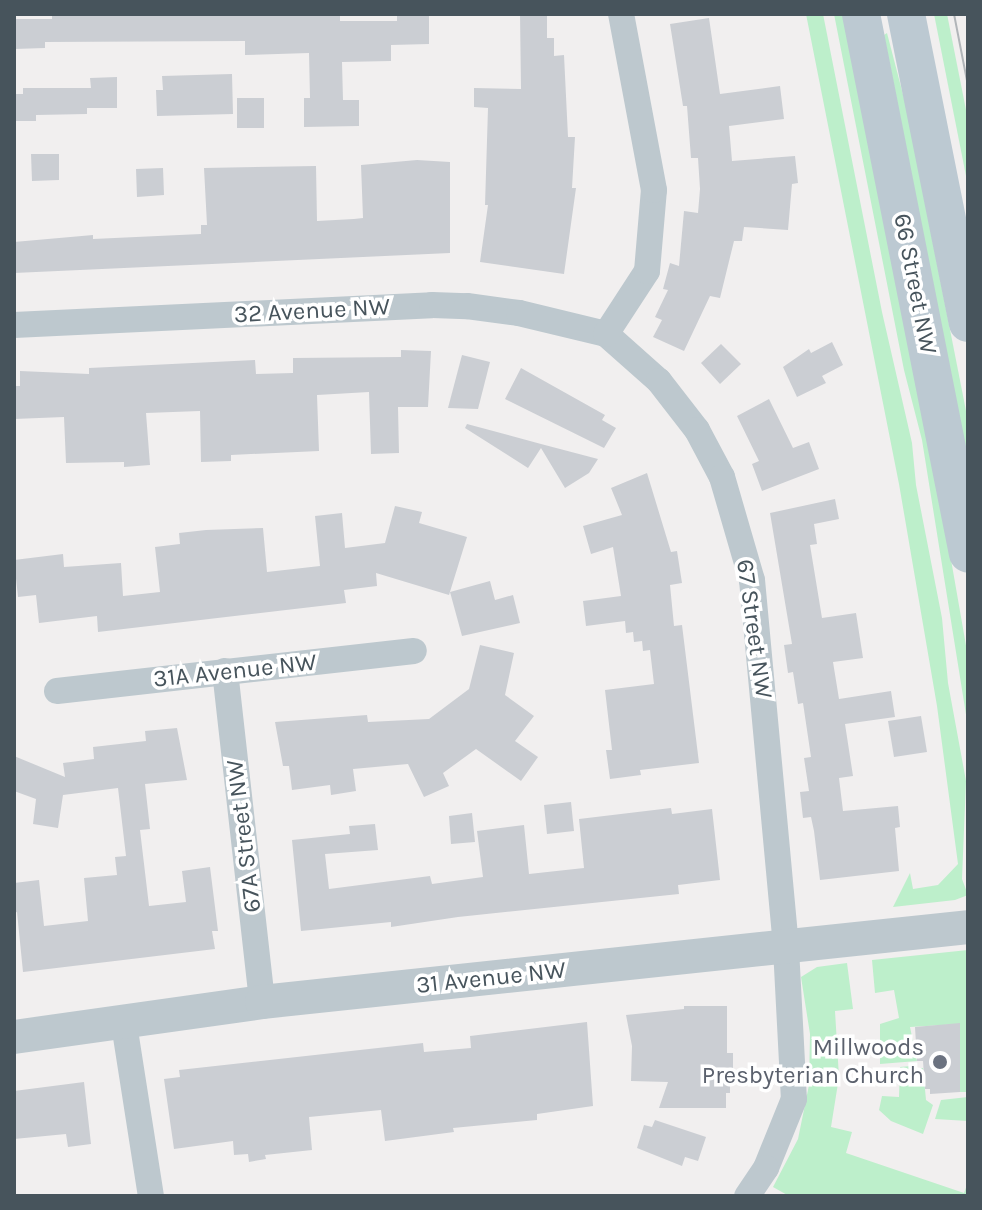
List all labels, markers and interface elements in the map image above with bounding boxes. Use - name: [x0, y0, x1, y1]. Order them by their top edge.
- street label: 66 Street NW: [887, 211, 943, 357]
- street label: 32 Avenue NW: [233, 293, 391, 329]
- street label: 67 Street NW: [730, 558, 778, 700]
- street label: 31A Avenue NW: [152, 648, 318, 694]
- street label: 67A Street NW: [220, 758, 268, 914]
- street label: 31 Avenue NW: [415, 956, 567, 1000]
- place label: Millwoods Presbyterian Church: [702, 1034, 924, 1090]
- marker: Millwoods Presbyterian Church: [931, 1053, 949, 1071]

